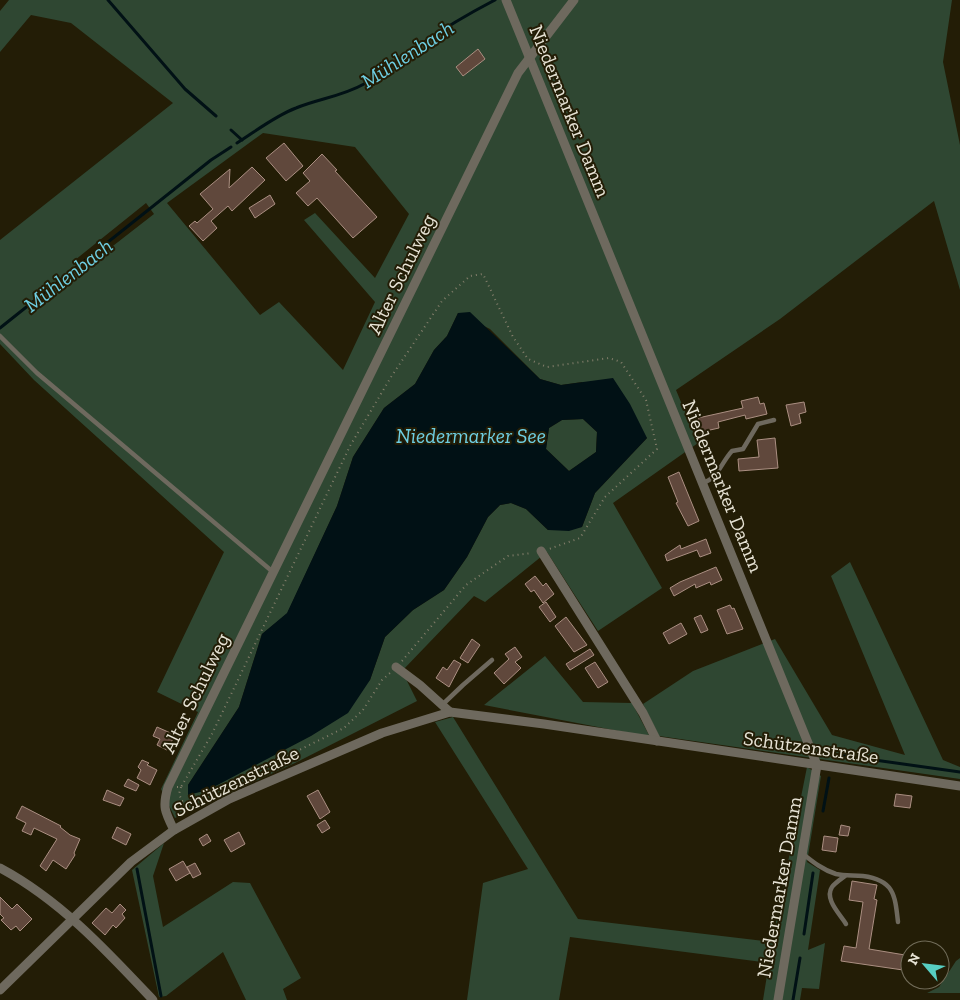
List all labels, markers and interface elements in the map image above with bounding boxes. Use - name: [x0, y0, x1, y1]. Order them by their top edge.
- water label: Mühlenbach: [356, 15, 458, 93]
- street label: Niedermarker Damm: [524, 21, 616, 201]
- street label: Alter Schulweg: [362, 210, 440, 338]
- water label: Mühlenbach: [19, 233, 117, 317]
- street label: Niedermarker Damm: [677, 396, 769, 576]
- water label: Niedermarker See: [396, 423, 546, 448]
- street label: Alter Schulweg: [156, 629, 234, 757]
- street label: Schützenstraße: [742, 726, 880, 768]
- street label: Schützenstraße: [169, 740, 303, 822]
- street label: Niedermarker Damm: [751, 794, 807, 980]
- north arrow: [900, 940, 950, 990]
- text: N: [904, 950, 924, 968]

